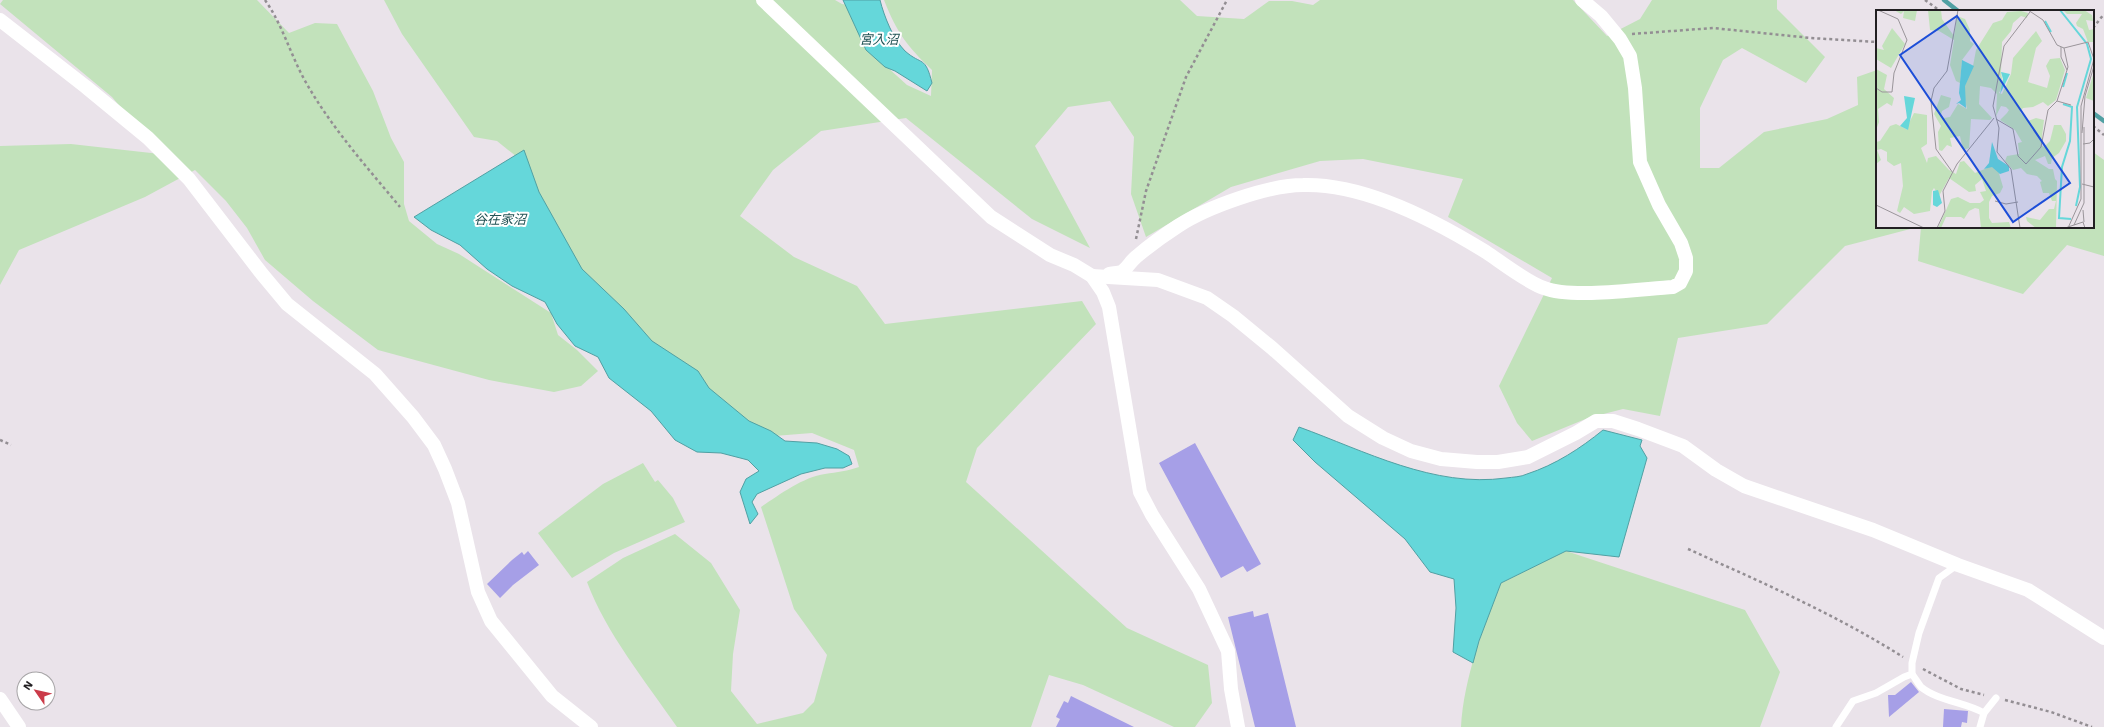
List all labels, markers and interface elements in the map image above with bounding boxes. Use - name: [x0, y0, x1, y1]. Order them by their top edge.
- inset map: [1876, 10, 2094, 228]
- water label: 宮入沼: [859, 32, 900, 47]
- water label: 谷在家沼: [474, 212, 528, 227]
- north arrow: [16, 671, 56, 711]
- text: N: [20, 679, 36, 693]

